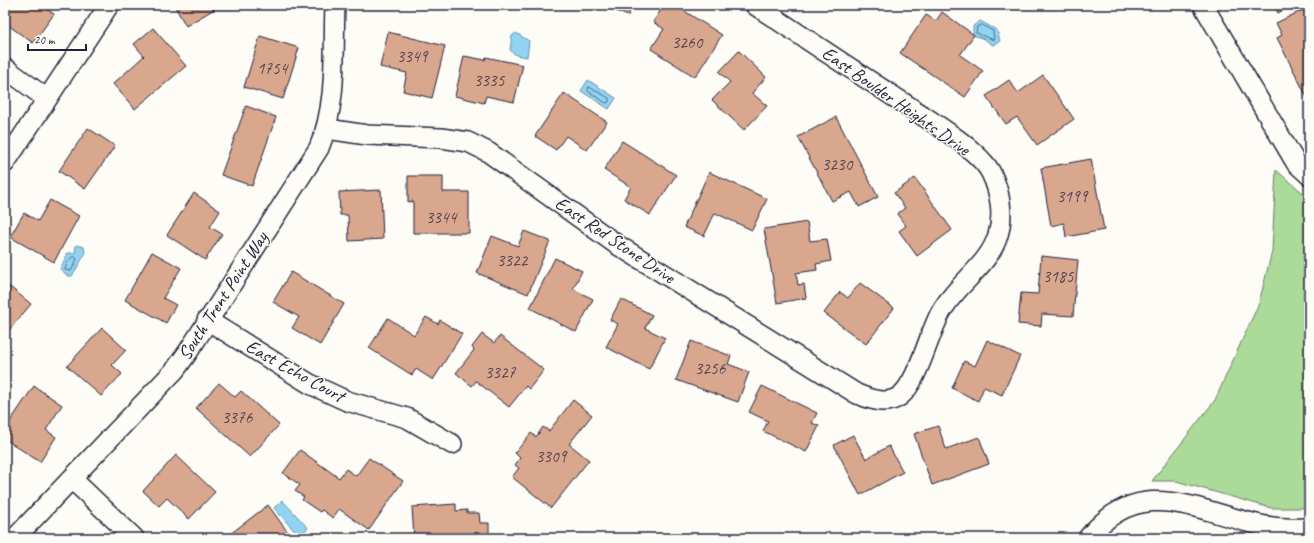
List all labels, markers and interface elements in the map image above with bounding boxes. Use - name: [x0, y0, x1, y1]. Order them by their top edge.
- scale bar: [28, 26, 86, 52]
- text: 20 m: [34, 32, 56, 48]
- house number: 3260: [672, 32, 704, 53]
- street label: East Boulder Heights Drive: [817, 41, 976, 162]
- house number: 3349: [397, 46, 429, 67]
- house number: 1754: [257, 58, 290, 79]
- house number: 3335: [474, 70, 506, 91]
- house number: 3230: [822, 154, 854, 175]
- house number: 3199: [1057, 186, 1089, 207]
- street label: East Red Stone Drive: [551, 191, 681, 290]
- house number: 3344: [426, 207, 459, 228]
- street label: South Trent Point Way: [173, 226, 274, 365]
- house number: 3322: [497, 250, 529, 271]
- house number: 3185: [1043, 266, 1075, 287]
- street label: East Echo Court: [242, 334, 351, 409]
- house number: 3256: [695, 358, 727, 379]
- house number: 3327: [485, 362, 517, 383]
- house number: 3376: [222, 407, 254, 428]
- house number: 3309: [536, 446, 568, 467]

